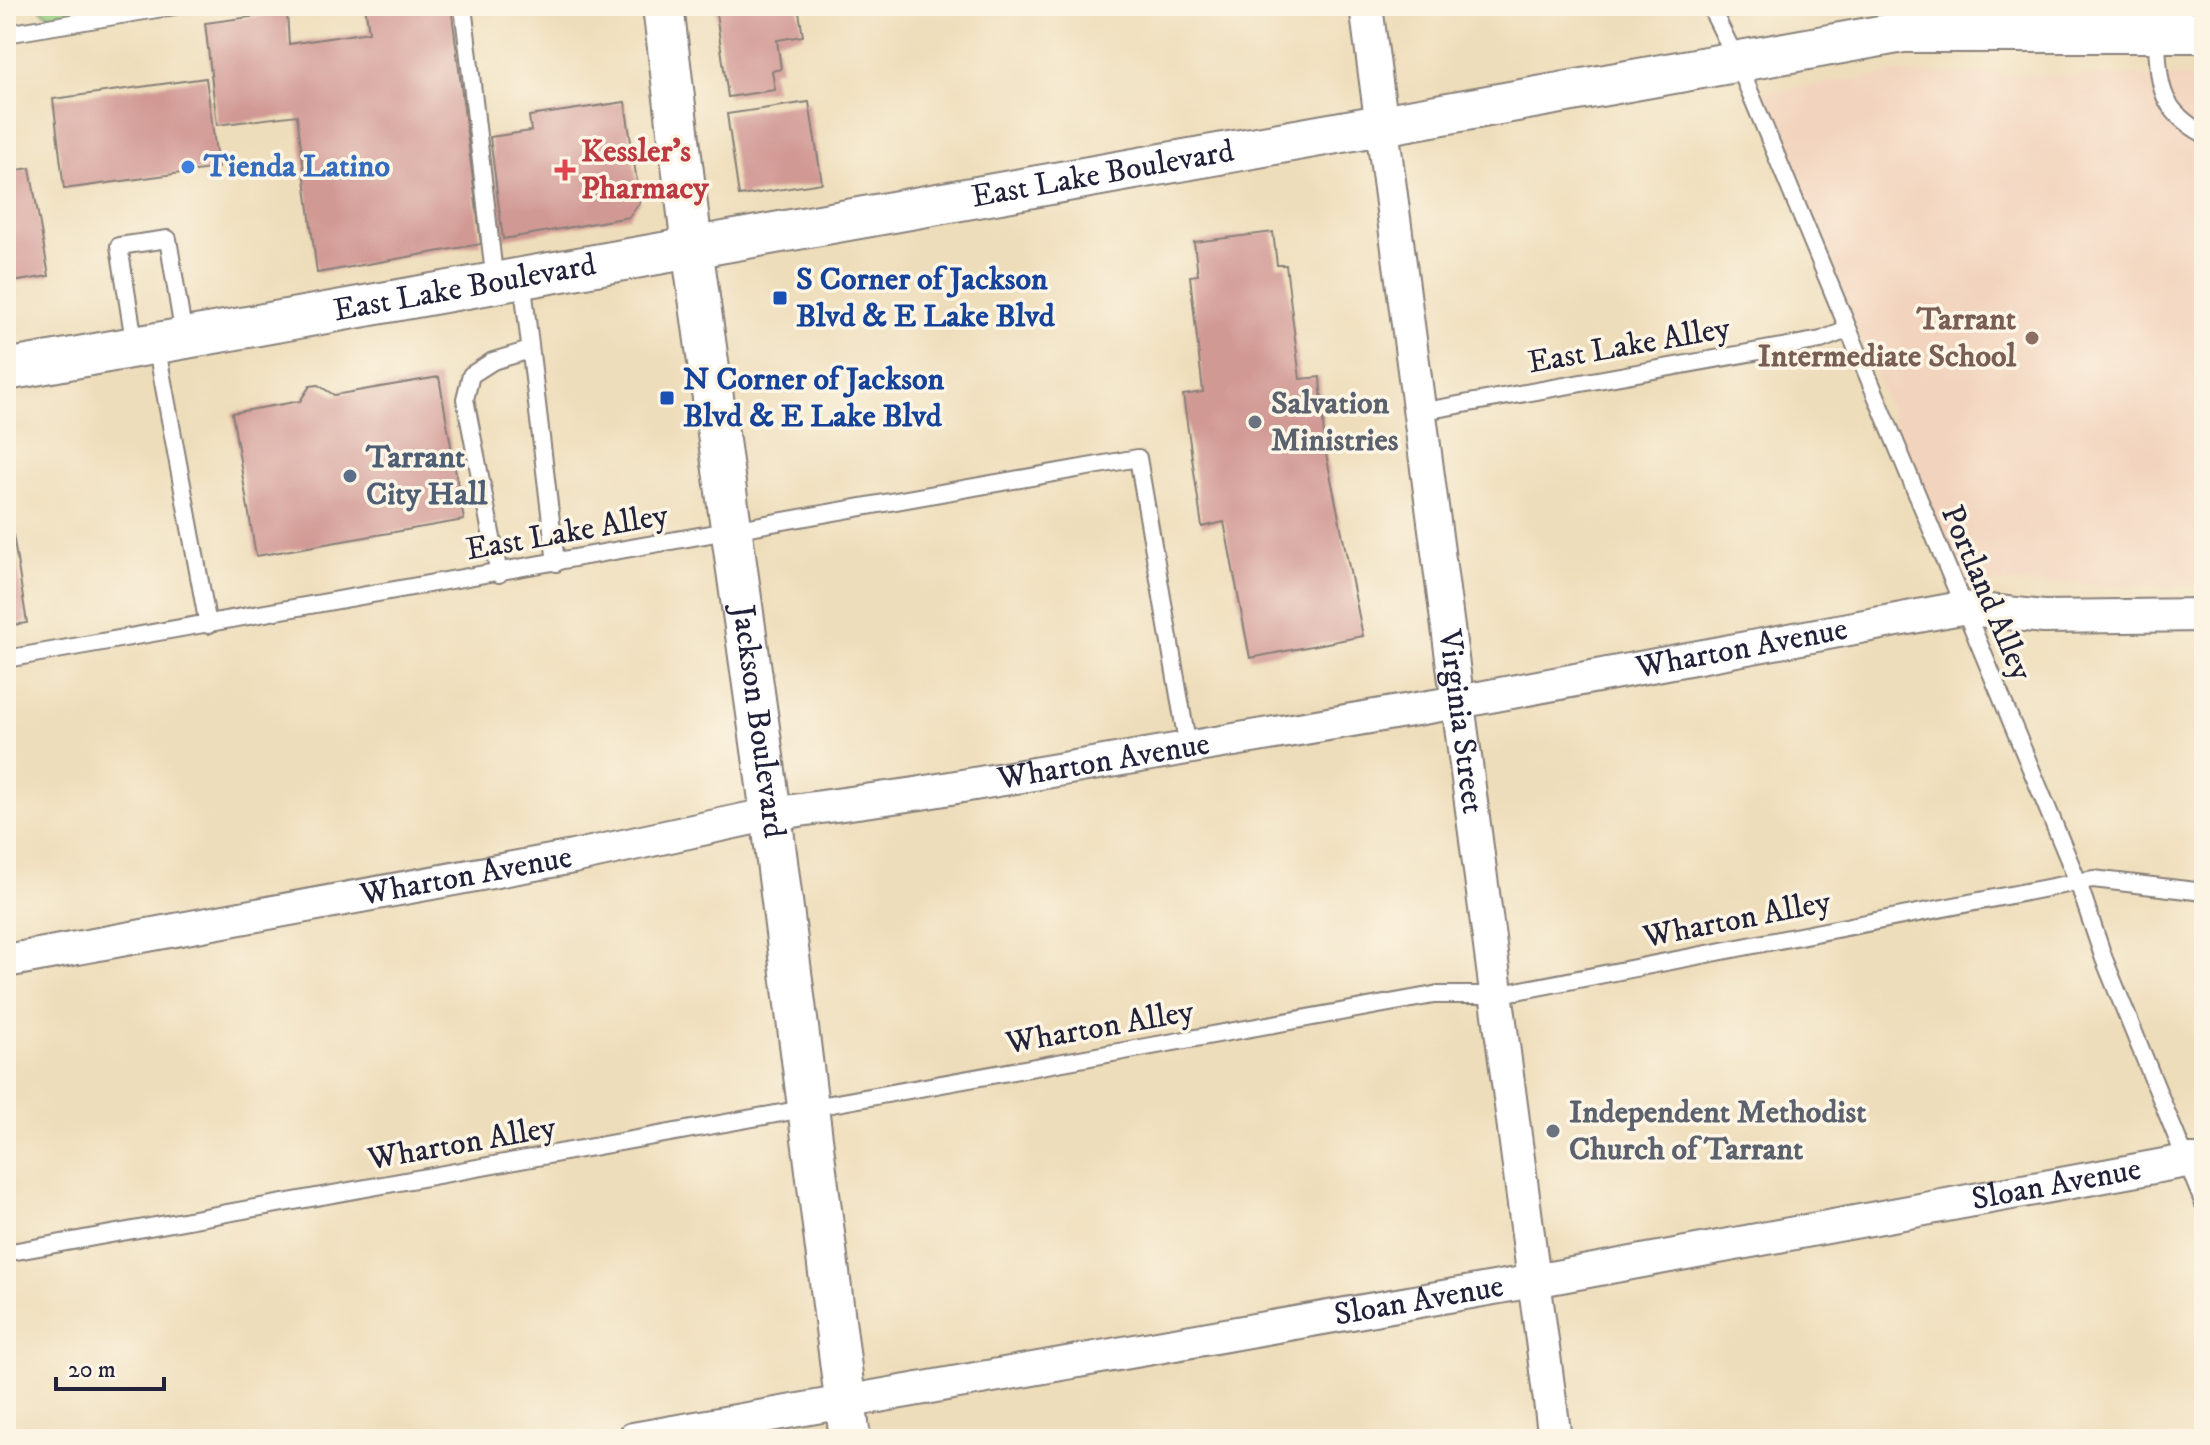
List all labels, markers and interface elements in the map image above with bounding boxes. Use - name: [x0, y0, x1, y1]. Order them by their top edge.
- place label: Kessler's Pharmacy: [581, 132, 709, 209]
- street label: East Lake Boulevard: [968, 132, 1237, 218]
- place label: Tienda Latino: [203, 147, 390, 187]
- marker: Tienda Latino: [179, 158, 197, 176]
- marker: Kessler's Pharmacy: [556, 161, 574, 179]
- street label: East Lake Boulevard: [330, 245, 599, 331]
- place label: S Corner of Jackson Blvd & E Lake Blvd: [796, 260, 1056, 337]
- marker: S Corner of Jackson Blvd & E Lake Blvd: [771, 289, 789, 307]
- place label: Tarrant Intermediate School: [1758, 300, 2017, 377]
- street label: East Lake Alley: [1525, 308, 1734, 383]
- marker: Tarrant Intermediate School: [2023, 329, 2041, 347]
- place label: N Corner of Jackson Blvd & E Lake Blvd: [683, 360, 945, 437]
- place label: Salvation Ministries: [1271, 384, 1399, 461]
- marker: N Corner of Jackson Blvd & E Lake Blvd: [658, 389, 676, 407]
- marker: Salvation Ministries: [1246, 413, 1264, 431]
- place label: Tarrant City Hall: [365, 438, 488, 515]
- marker: Tarrant City Hall: [341, 467, 359, 485]
- street label: East Lake Alley: [463, 495, 672, 570]
- street label: Portland Alley: [1931, 499, 2041, 687]
- street label: Jackson Boulevard: [722, 600, 794, 840]
- street label: Wharton Avenue: [1632, 610, 1851, 688]
- street label: Virginia Street: [1428, 626, 1492, 816]
- street label: Wharton Avenue: [994, 724, 1213, 800]
- street label: Wharton Avenue: [356, 838, 575, 916]
- street label: Wharton Alley: [1639, 882, 1835, 958]
- street label: Wharton Alley: [1002, 992, 1198, 1064]
- place label: Independent Methodist Church of Tarrant: [1569, 1093, 1867, 1170]
- street label: Wharton Alley: [364, 1108, 560, 1180]
- marker: Independent Methodist Church of Tarrant: [1544, 1122, 1562, 1140]
- street label: Sloan Avenue: [1969, 1150, 2144, 1220]
- street label: Sloan Avenue: [1331, 1267, 1507, 1336]
- scale bar: [56, 1341, 164, 1391]
- text: 20 m: [68, 1355, 116, 1385]

